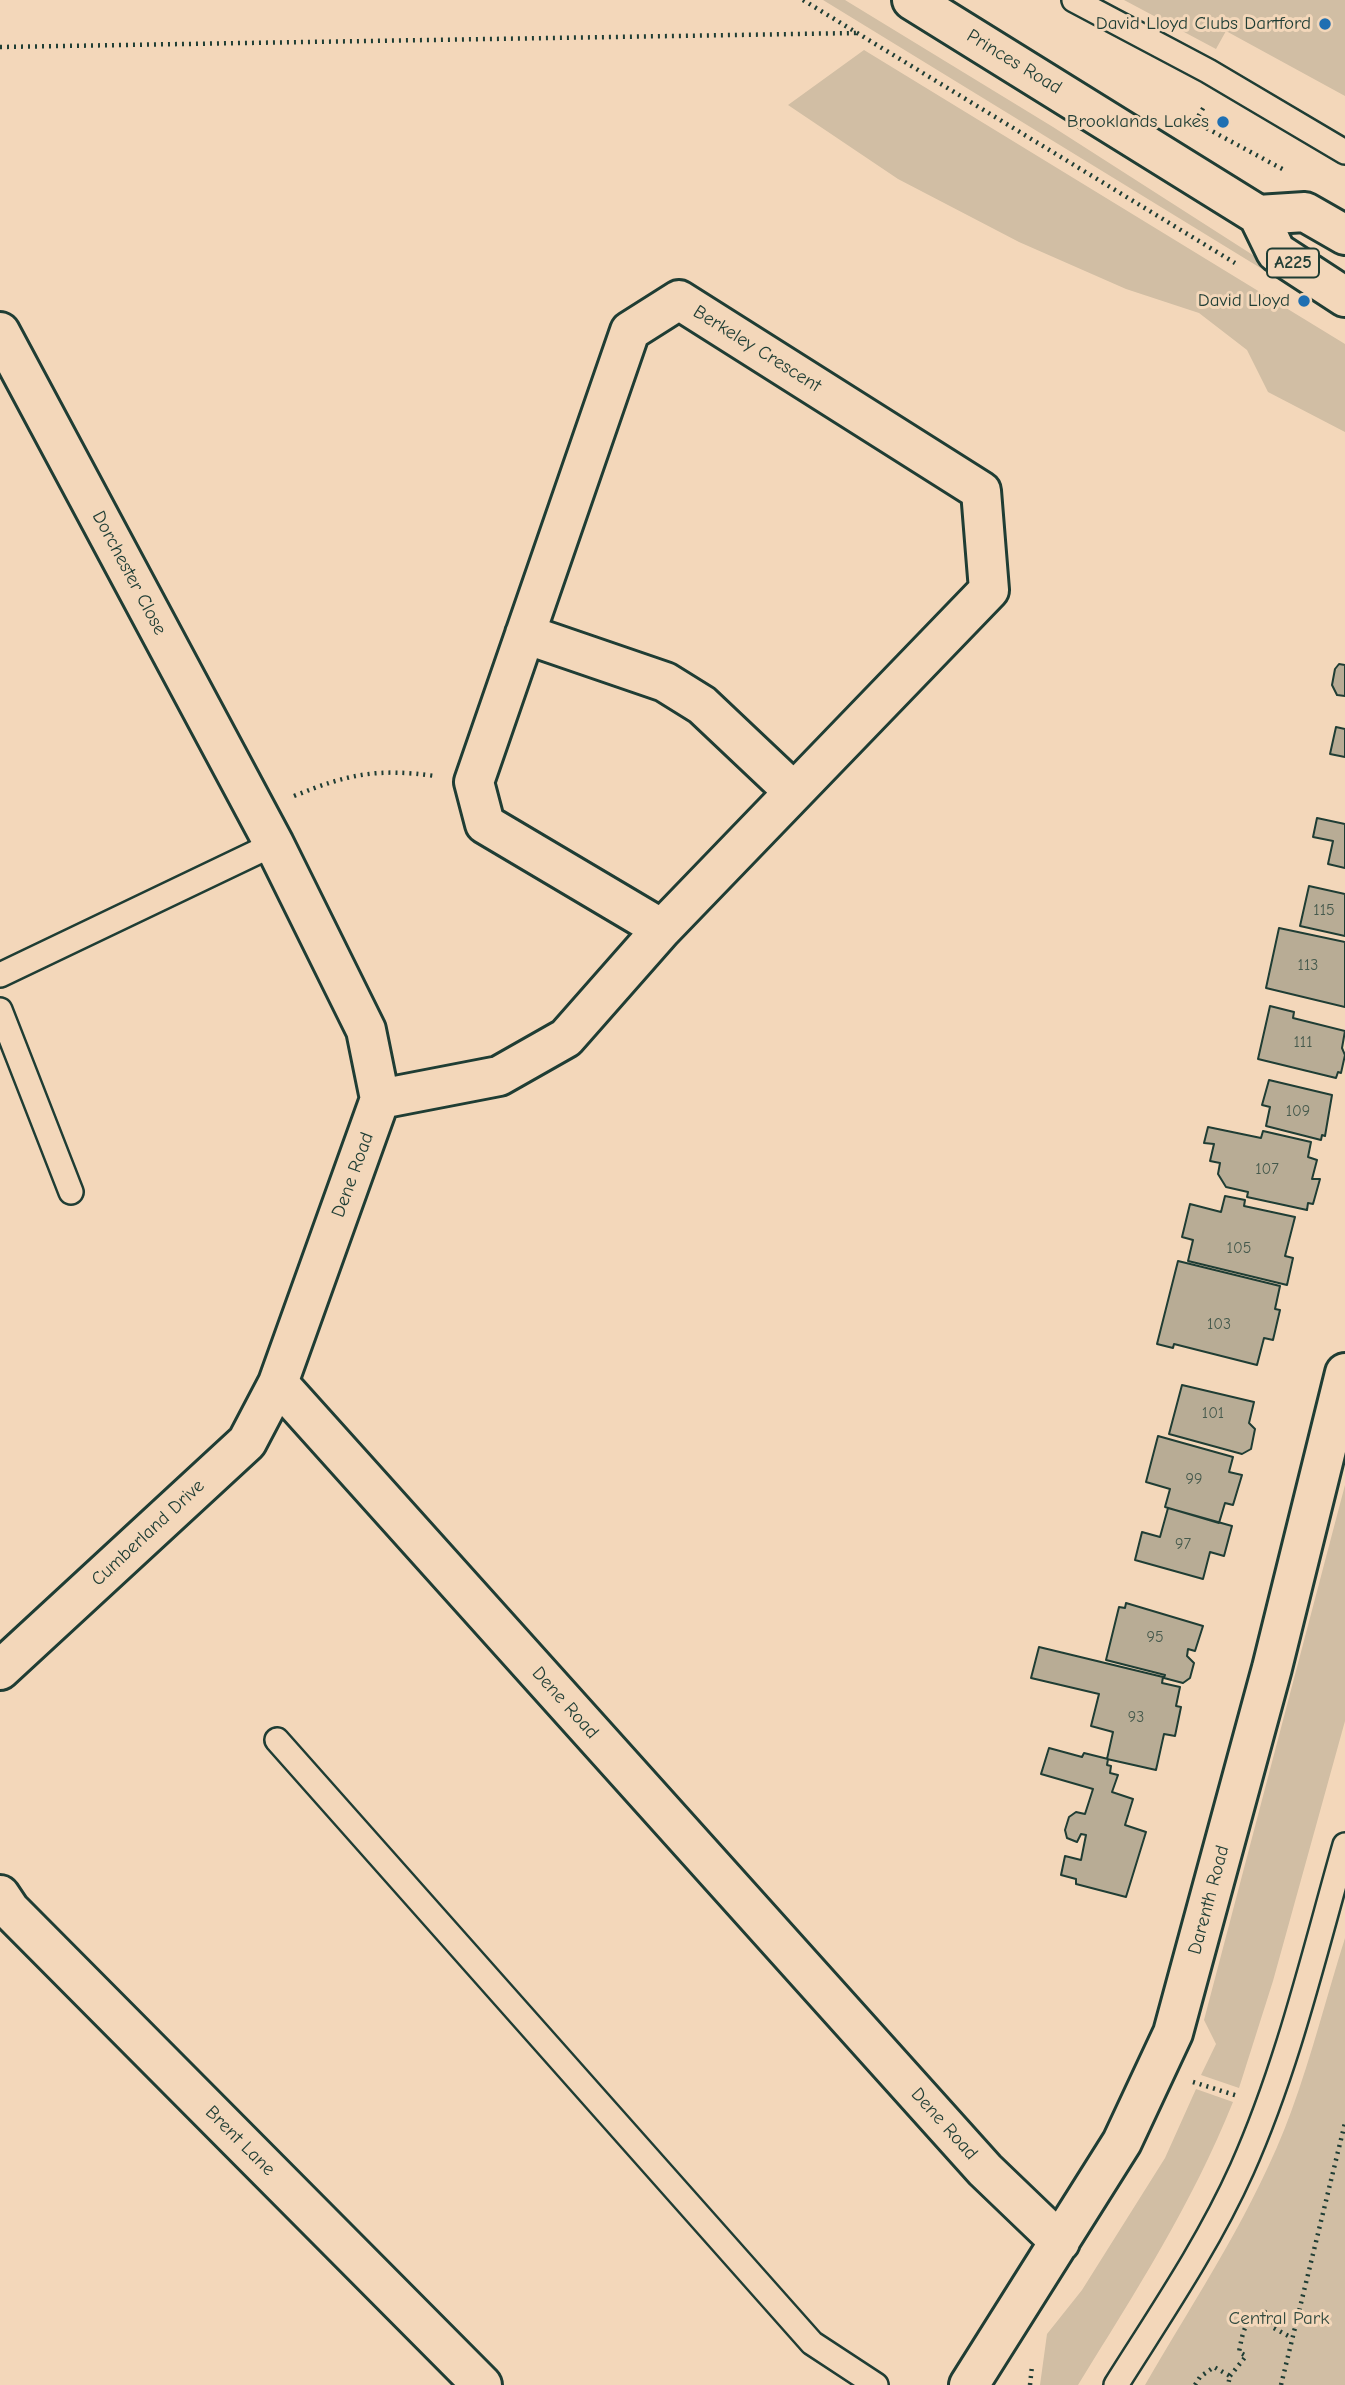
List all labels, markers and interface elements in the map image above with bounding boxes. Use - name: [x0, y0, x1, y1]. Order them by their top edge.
- place label: David Lloyd Clubs Dartford: [1096, 13, 1311, 35]
- marker: David Lloyd Clubs Dartford: [1317, 16, 1333, 32]
- street label: Princes Road: [962, 25, 1066, 99]
- place label: Brooklands Lakes: [1067, 111, 1209, 133]
- marker: Brooklands Lakes: [1215, 114, 1231, 130]
- road number: A225: [1267, 248, 1319, 278]
- place label: David Lloyd: [1198, 290, 1290, 312]
- marker: David Lloyd: [1296, 293, 1312, 309]
- street label: Berkeley Crescent: [689, 301, 825, 397]
- street label: Dorchester Close: [87, 507, 171, 639]
- house number: 115: [1313, 900, 1335, 920]
- house number: 113: [1298, 955, 1318, 975]
- house number: 111: [1293, 1032, 1313, 1052]
- house number: 109: [1286, 1101, 1310, 1121]
- street label: Dene Road: [327, 1129, 379, 1221]
- house number: 107: [1255, 1159, 1279, 1179]
- house number: 105: [1227, 1238, 1251, 1258]
- house number: 103: [1207, 1314, 1231, 1334]
- house number: 101: [1202, 1403, 1224, 1423]
- house number: 99: [1186, 1469, 1202, 1489]
- street label: Cumberland Drive: [87, 1475, 209, 1591]
- house number: 97: [1175, 1534, 1191, 1554]
- house number: 95: [1146, 1627, 1164, 1647]
- street label: Dene Road: [527, 1662, 603, 1744]
- house number: 93: [1128, 1707, 1144, 1727]
- street label: Darenth Road: [1184, 1843, 1234, 1957]
- street label: Dene Road: [906, 2083, 982, 2165]
- street label: Brent Lane: [200, 2101, 280, 2181]
- park label: Central Park: [1228, 2308, 1330, 2330]

